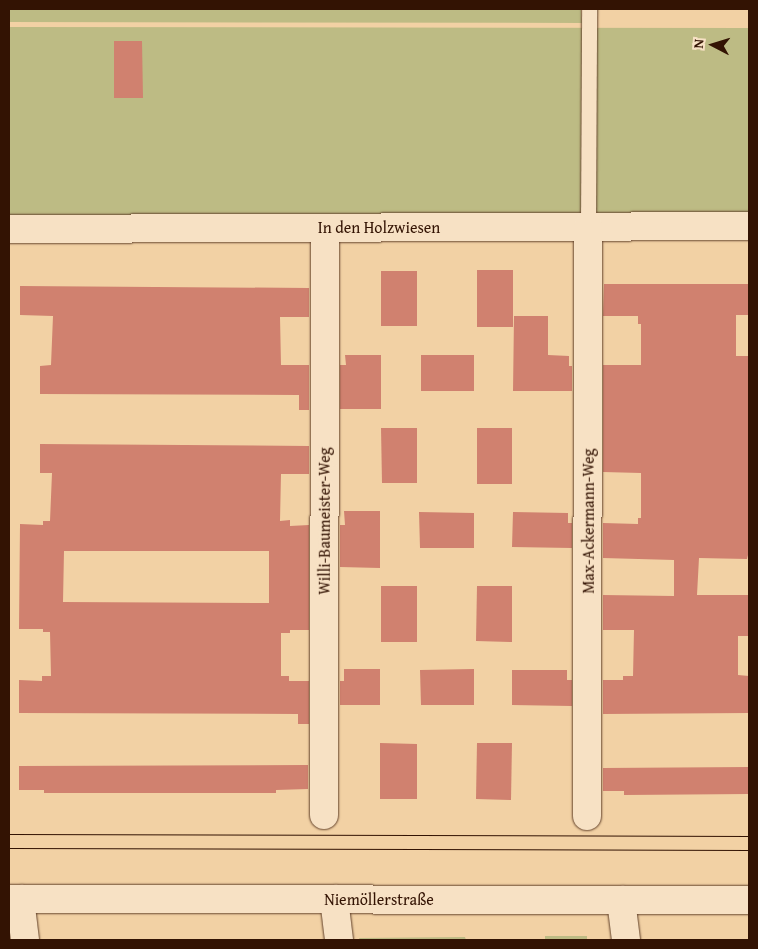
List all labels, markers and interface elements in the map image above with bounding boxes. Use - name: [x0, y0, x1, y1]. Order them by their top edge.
- north arrow: [688, 20, 738, 70]
- text: N: [688, 38, 708, 49]
- street label: In den Holzwiesen: [318, 217, 440, 237]
- street label: Willi-Baumeister-Weg: [314, 447, 334, 595]
- street label: Max-Ackermann-Weg: [578, 448, 598, 594]
- street label: Niemöllerstraße: [324, 889, 434, 909]

